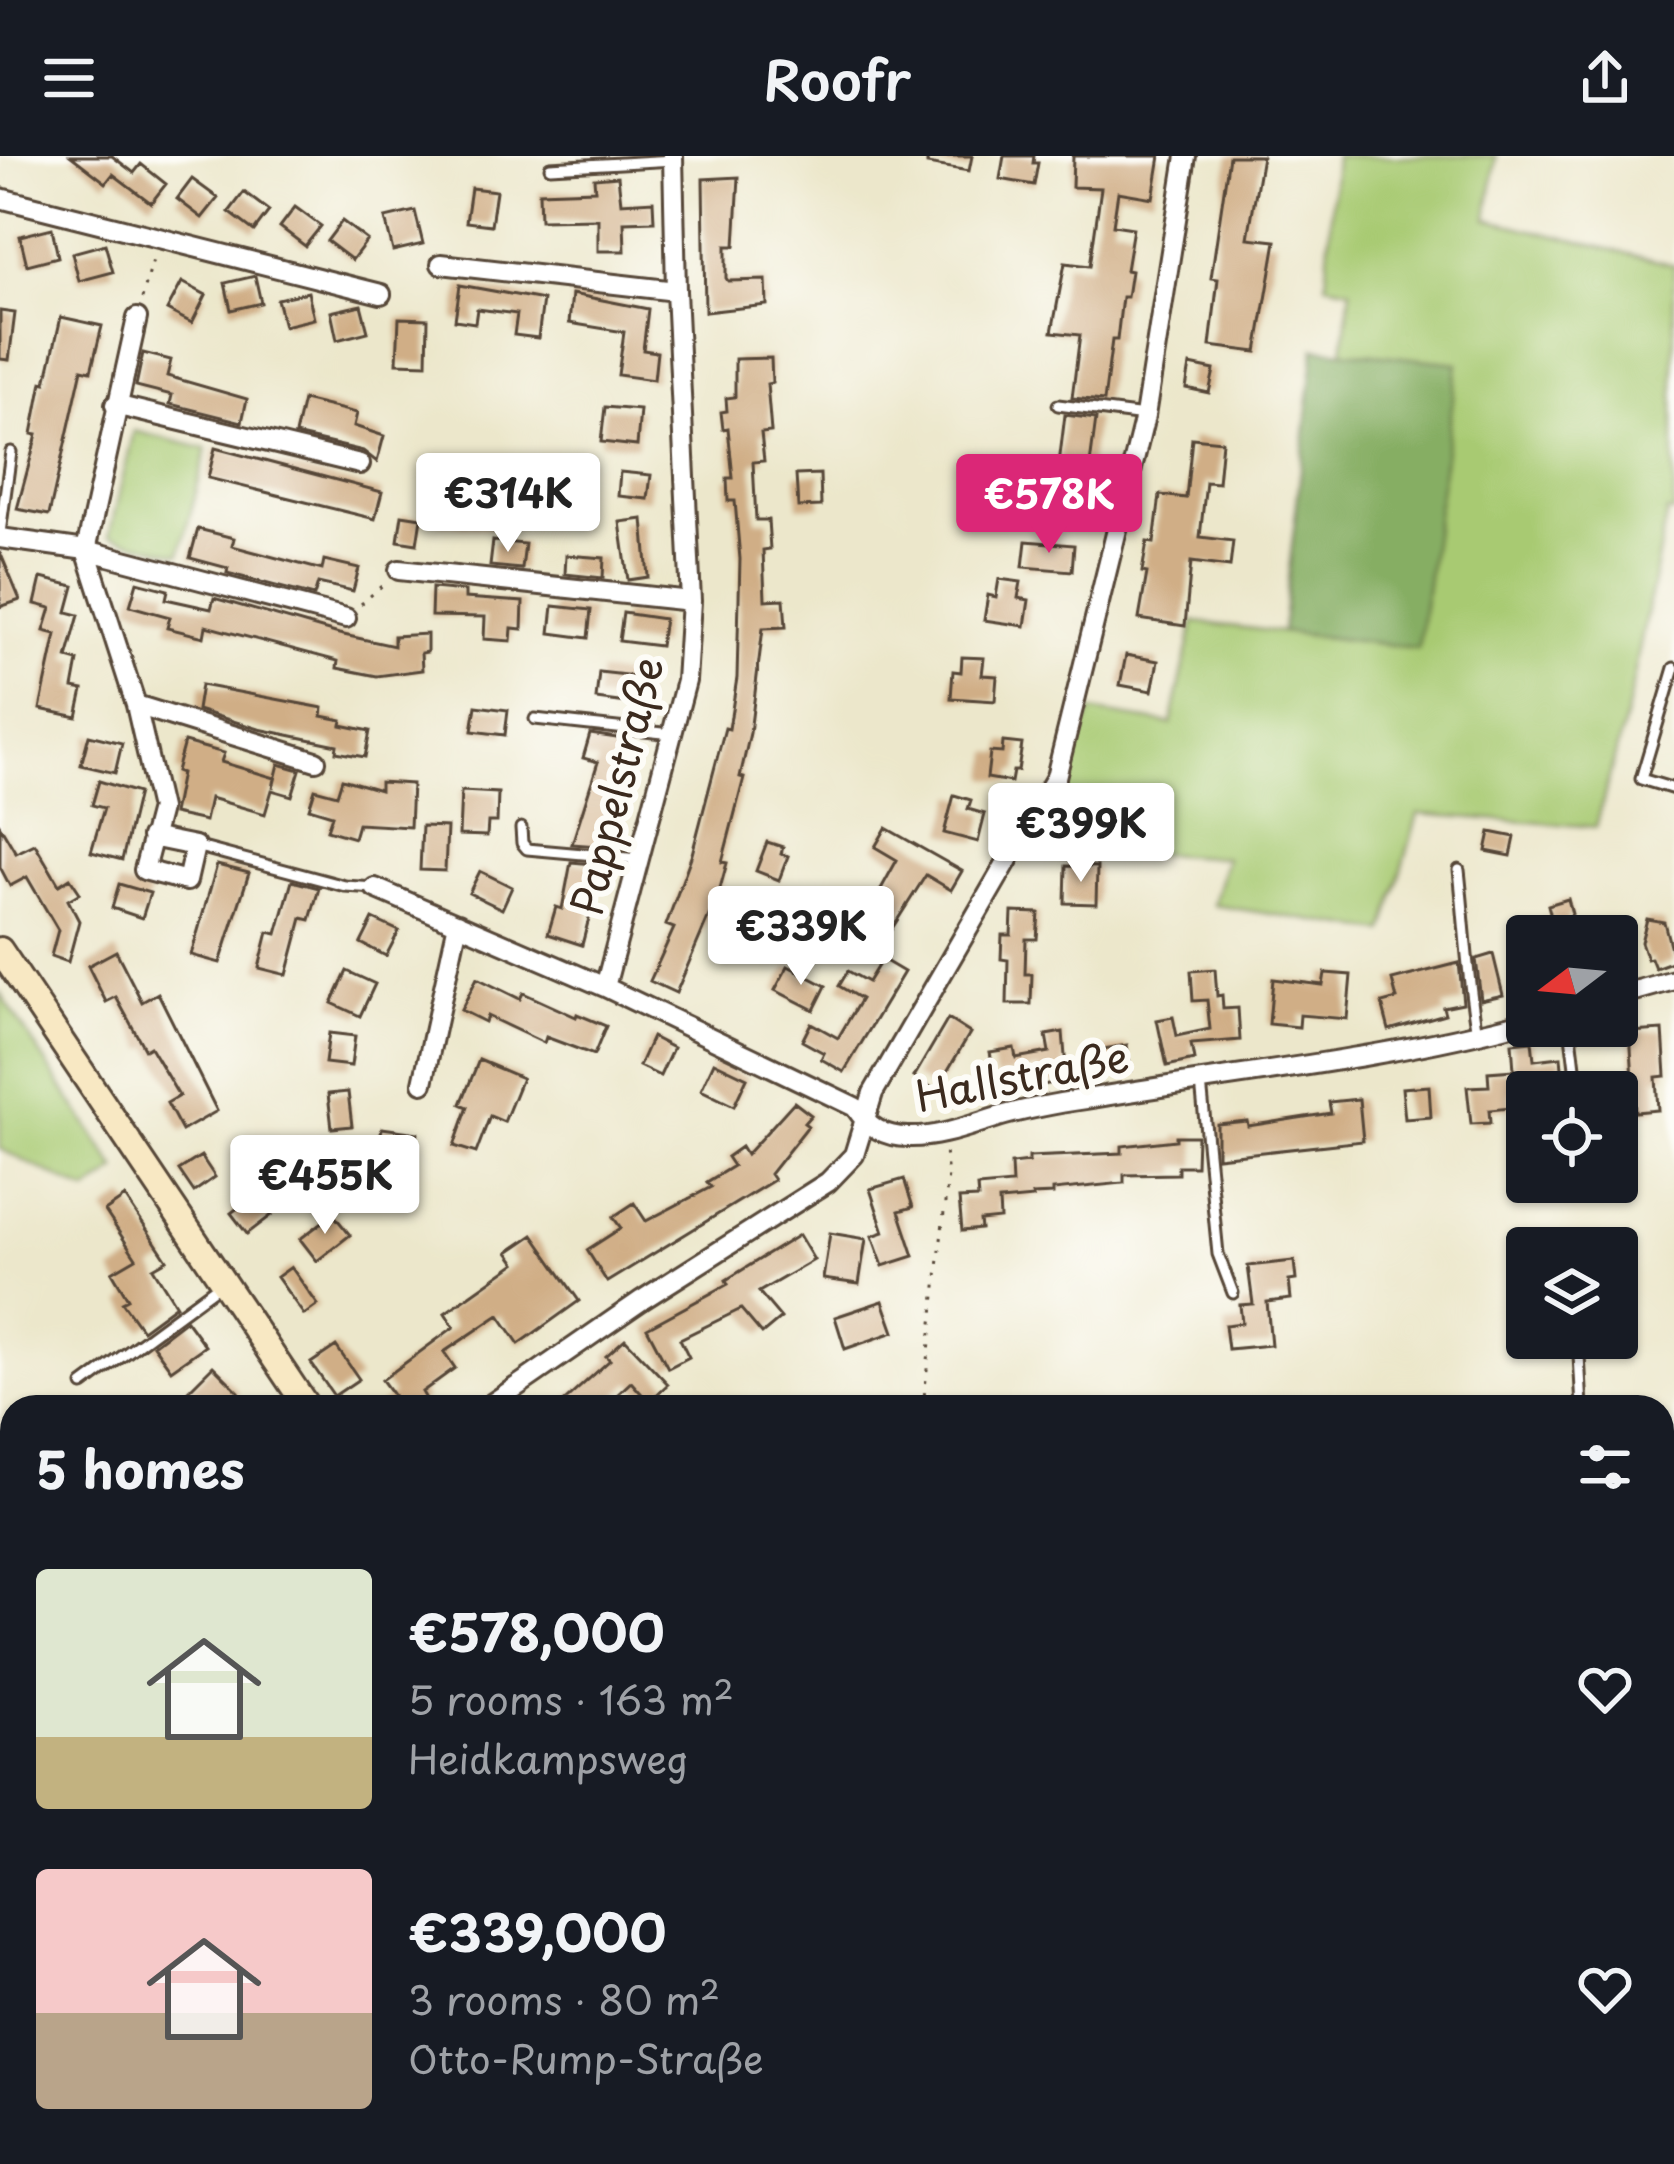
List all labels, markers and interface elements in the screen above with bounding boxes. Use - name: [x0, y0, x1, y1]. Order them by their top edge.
- text: Roofr: [763, 38, 911, 119]
- icon: menu: [36, 45, 102, 111]
- icon: share: [1572, 45, 1638, 111]
- pin: €314K: [424, 453, 592, 555]
- pin: €578K: [965, 454, 1133, 556]
- text: €314K: [443, 462, 573, 521]
- text: €578K: [983, 463, 1115, 522]
- street label: Pappelstraße: [553, 650, 678, 921]
- pin: €399K: [997, 783, 1165, 885]
- text: €399K: [1015, 792, 1147, 851]
- pin: €339K: [717, 886, 885, 988]
- text: €339K: [735, 895, 867, 954]
- north arrow: [1506, 915, 1638, 1047]
- map controls: [1506, 915, 1638, 1359]
- street label: Hallstraße: [910, 1023, 1133, 1126]
- button: locate: [1506, 1071, 1638, 1203]
- pin: €455K: [241, 1135, 409, 1237]
- text: €455K: [257, 1144, 393, 1203]
- button: layers: [1506, 1227, 1638, 1359]
- text: 5 homes: [36, 1429, 245, 1506]
- icon: filters: [1572, 1434, 1638, 1500]
- text: €578,000: [408, 1592, 665, 1669]
- icon: home: [132, 1617, 276, 1761]
- icon: heart: [1572, 1656, 1638, 1722]
- text: 5 rooms · 163 m²: [408, 1669, 734, 1728]
- text: Heidkampsweg: [408, 1728, 689, 1787]
- text: €339,000: [408, 1892, 666, 1969]
- icon: home: [132, 1917, 276, 2061]
- icon: heart: [1572, 1956, 1638, 2022]
- text: 3 rooms · 80 m²: [408, 1969, 720, 2028]
- text: Otto-Rump-Straße: [408, 2028, 764, 2087]

